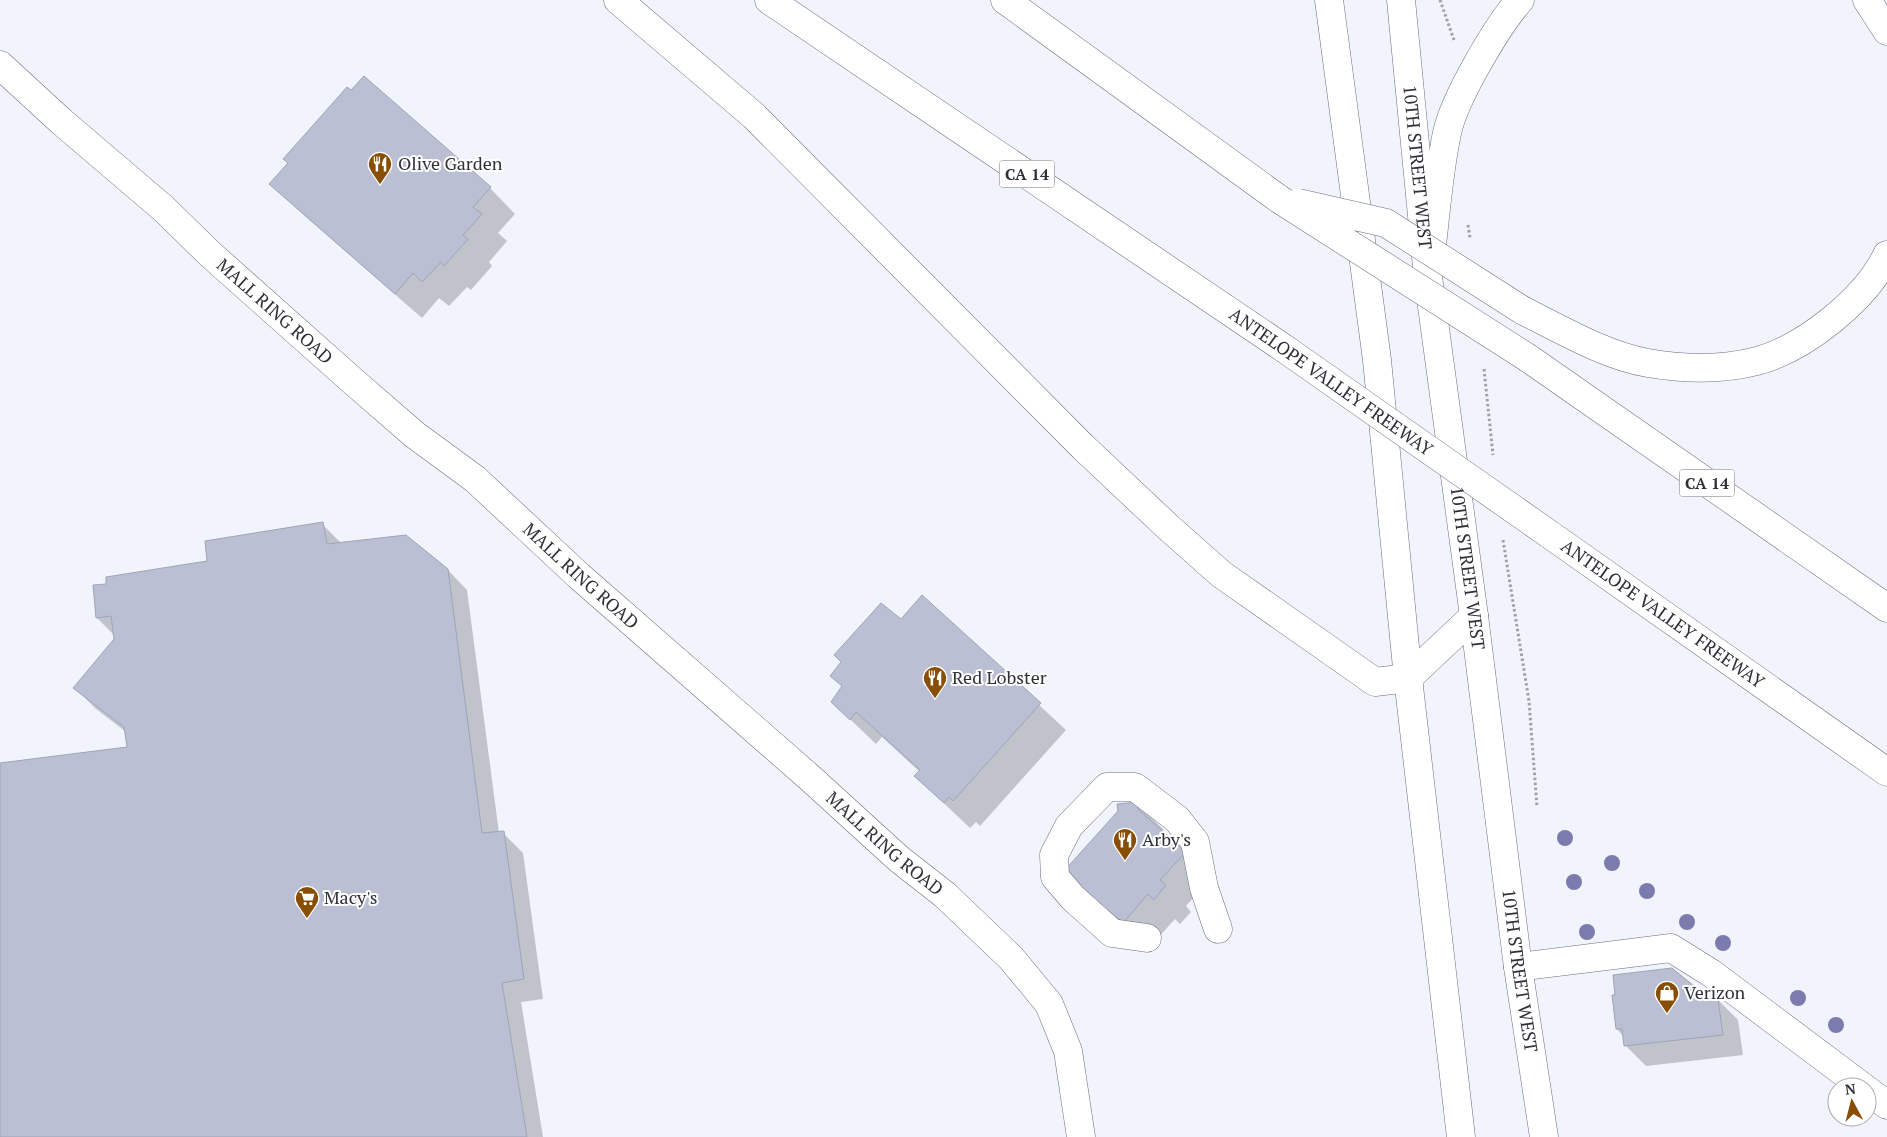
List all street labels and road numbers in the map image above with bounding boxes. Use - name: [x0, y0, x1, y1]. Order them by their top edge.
- street label: 10TH STREET WEST: [1398, 84, 1438, 250]
- road number: CA 14: [1000, 160, 1054, 188]
- street label: MALL RING ROAD: [212, 252, 339, 369]
- street label: ANTELOPE VALLEY FREEWAY: [1225, 302, 1439, 461]
- road number: CA 14: [1680, 469, 1734, 496]
- street label: 10TH STREET WEST: [1446, 485, 1491, 651]
- street label: MALL RING ROAD: [518, 517, 644, 634]
- street label: ANTELOPE VALLEY FREEWAY: [1557, 533, 1770, 693]
- street label: MALL RING ROAD: [821, 785, 949, 900]
- street label: 10TH STREET WEST: [1497, 887, 1544, 1054]

